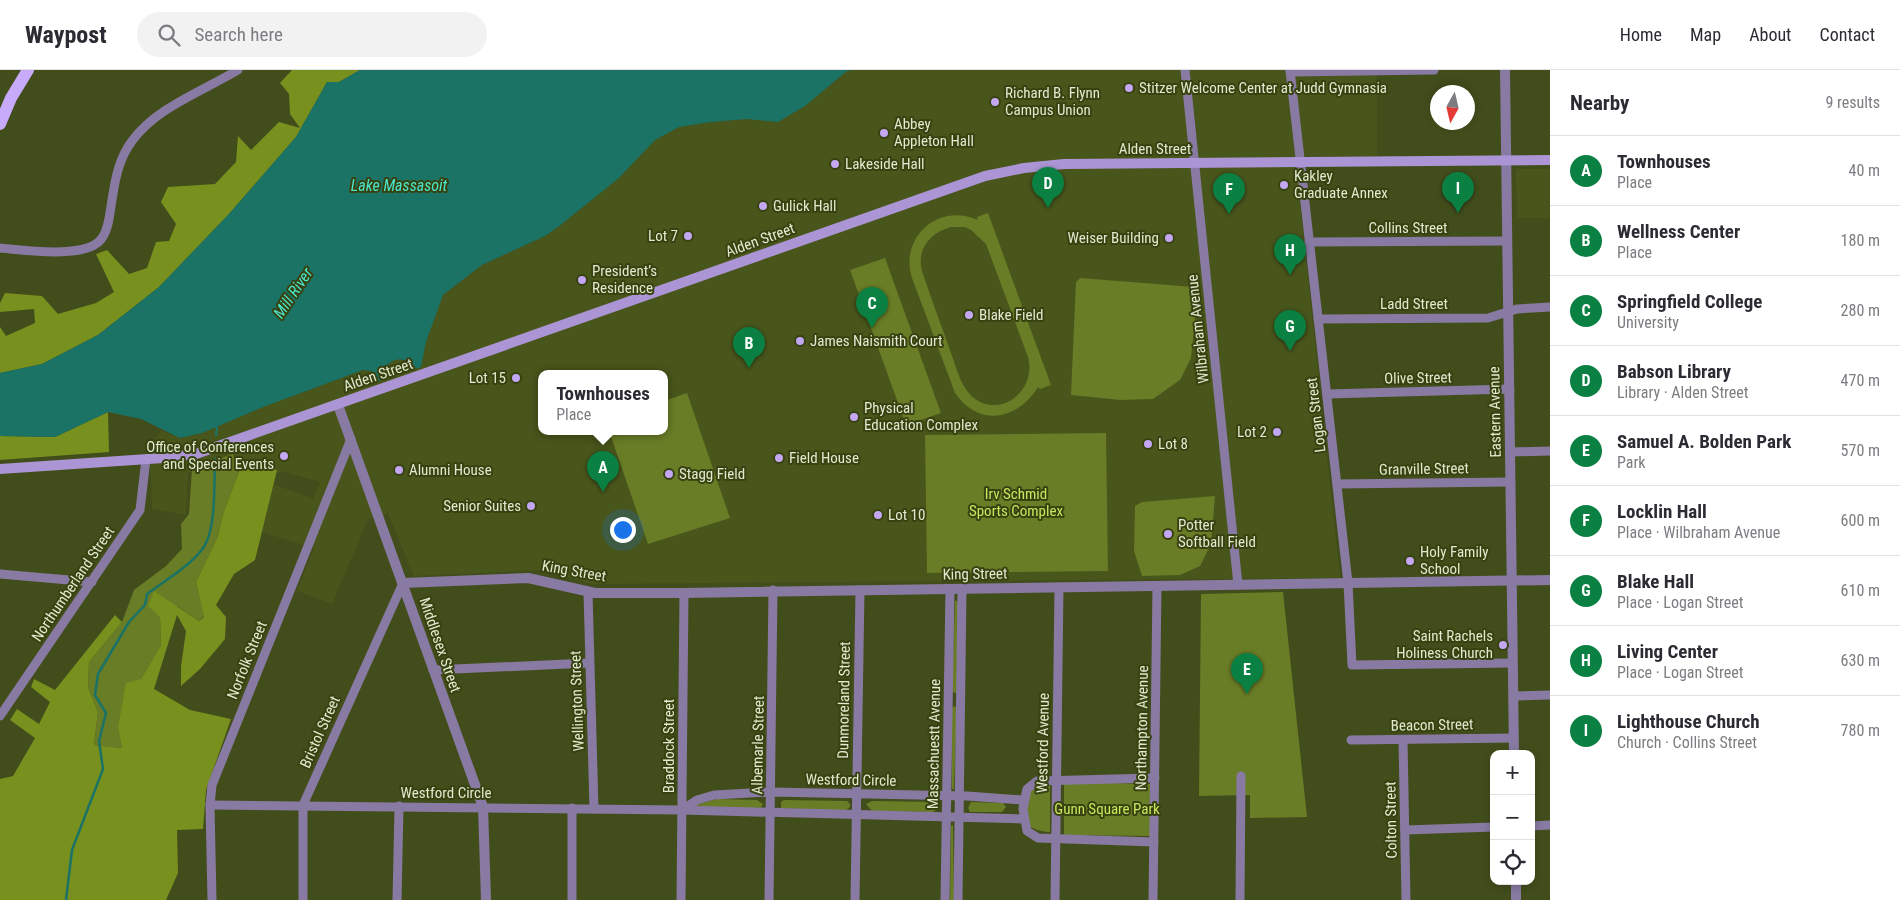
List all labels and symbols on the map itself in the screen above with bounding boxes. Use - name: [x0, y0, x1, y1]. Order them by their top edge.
- place label: Stitzer Welcome Center at Judd Gymnasia: [1139, 79, 1387, 97]
- marker: Stitzer Welcome Center at Judd Gymnasia: [1123, 82, 1135, 94]
- place label: Richard B. Flynn Campus Union: [1005, 84, 1100, 119]
- north arrow: [1430, 85, 1475, 130]
- marker: Richard B. Flynn Campus Union: [989, 96, 1001, 108]
- place label: Abbey Appleton Hall: [894, 115, 974, 150]
- marker: Abbey Appleton Hall: [878, 127, 890, 139]
- street label: Alden Street: [1119, 140, 1191, 158]
- place label: Lakeside Hall: [845, 155, 925, 173]
- marker: Lakeside Hall: [829, 158, 841, 170]
- pin: D: [1032, 167, 1064, 208]
- place label: Kakley Graduate Annex: [1294, 167, 1388, 202]
- pin: I: [1442, 172, 1474, 213]
- pin: F: [1213, 173, 1245, 214]
- water label: Lake Massasoit: [351, 176, 448, 195]
- marker: Kakley Graduate Annex: [1278, 179, 1290, 191]
- place label: Gulick Hall: [773, 197, 837, 215]
- marker: Gulick Hall: [757, 200, 769, 212]
- street label: Alden Street: [723, 219, 797, 261]
- street label: Collins Street: [1368, 219, 1448, 237]
- place label: Lot 7: [648, 227, 678, 245]
- place label: Weiser Building: [1068, 229, 1159, 247]
- marker: Lot 7: [682, 230, 694, 242]
- marker: Weiser Building: [1163, 232, 1175, 244]
- pin: H: [1274, 234, 1306, 275]
- place label: President’s Residence: [592, 262, 657, 297]
- water label: Mill River: [269, 263, 317, 322]
- marker: President’s Residence: [576, 274, 588, 286]
- street label: Wilbraham Avenue: [1183, 274, 1213, 384]
- pin: C: [856, 287, 888, 328]
- street label: Ladd Street: [1380, 295, 1448, 313]
- place label: Blake Field: [979, 306, 1043, 324]
- marker: Blake Field: [963, 309, 975, 321]
- pin: G: [1274, 310, 1306, 351]
- pin: B: [733, 327, 765, 368]
- place label: James Naismith Court: [810, 332, 942, 350]
- marker: James Naismith Court: [794, 335, 806, 347]
- street label: Alden Street: [341, 355, 415, 395]
- street label: Eastern Avenue: [1485, 366, 1505, 458]
- street label: Olive Street: [1384, 368, 1452, 388]
- place label: Lot 15: [469, 369, 506, 387]
- marker: Lot 15: [510, 372, 522, 384]
- street label: Logan Street: [1302, 377, 1330, 453]
- place label: Physical Education Complex: [864, 399, 978, 434]
- marker: Physical Education Complex: [848, 411, 860, 423]
- place label: Lot 2: [1237, 423, 1267, 441]
- marker: Lot 2: [1271, 426, 1283, 438]
- place label: Lot 8: [1158, 435, 1188, 453]
- place label: Office of Conferences and Special Events: [146, 438, 274, 473]
- marker: Lot 8: [1142, 438, 1154, 450]
- place label: Field House: [789, 449, 859, 467]
- marker: Office of Conferences and Special Events: [278, 450, 290, 462]
- pin: A: [587, 451, 619, 492]
- marker: Field House: [773, 452, 785, 464]
- street label: Granville Street: [1379, 459, 1469, 479]
- place label: Alumni House: [409, 461, 492, 479]
- marker: Alumni House: [393, 464, 405, 476]
- place label: Stagg Field: [679, 465, 745, 483]
- marker: Stagg Field: [663, 468, 675, 480]
- park label: Irv Schmid Sports Complex: [969, 485, 1063, 520]
- place label: Senior Suites: [443, 497, 521, 515]
- marker: Senior Suites: [525, 500, 537, 512]
- place label: Lot 10: [888, 506, 925, 524]
- marker: Lot 10: [872, 509, 884, 521]
- place label: Potter Softball Field: [1178, 516, 1256, 551]
- your location: [610, 517, 636, 543]
- street label: Northumberland Street: [28, 523, 118, 645]
- marker: Potter Softball Field: [1162, 528, 1174, 540]
- place label: Holy Family School: [1420, 543, 1489, 578]
- marker: Holy Family School: [1404, 555, 1416, 567]
- street label: King Street: [540, 557, 608, 585]
- street label: King Street: [942, 564, 1008, 584]
- street label: Middlesex Street: [415, 595, 465, 695]
- street label: Norfolk Street: [223, 618, 271, 702]
- place label: Saint Rachels Holiness Church: [1396, 627, 1493, 662]
- marker: Saint Rachels Holiness Church: [1497, 639, 1509, 651]
- street label: Dunmoreland Street: [834, 641, 854, 759]
- street label: Wellington Street: [566, 650, 588, 752]
- pin: E: [1231, 653, 1263, 694]
- street label: Northampton Avenue: [1132, 665, 1152, 791]
- street label: Massachuestt Avenue: [924, 679, 944, 809]
- street label: Bristol Street: [296, 693, 344, 771]
- street label: Westford Avenue: [1033, 693, 1053, 793]
- street label: Albemarle Street: [748, 696, 768, 794]
- street label: Braddock Street: [660, 699, 678, 793]
- street label: Beacon Street: [1390, 715, 1474, 735]
- street label: Westford Circle: [805, 770, 897, 790]
- street label: Colton Street: [1381, 781, 1401, 859]
- street label: Westford Circle: [401, 784, 491, 802]
- park label: Gunn Square Park: [1054, 800, 1160, 818]

